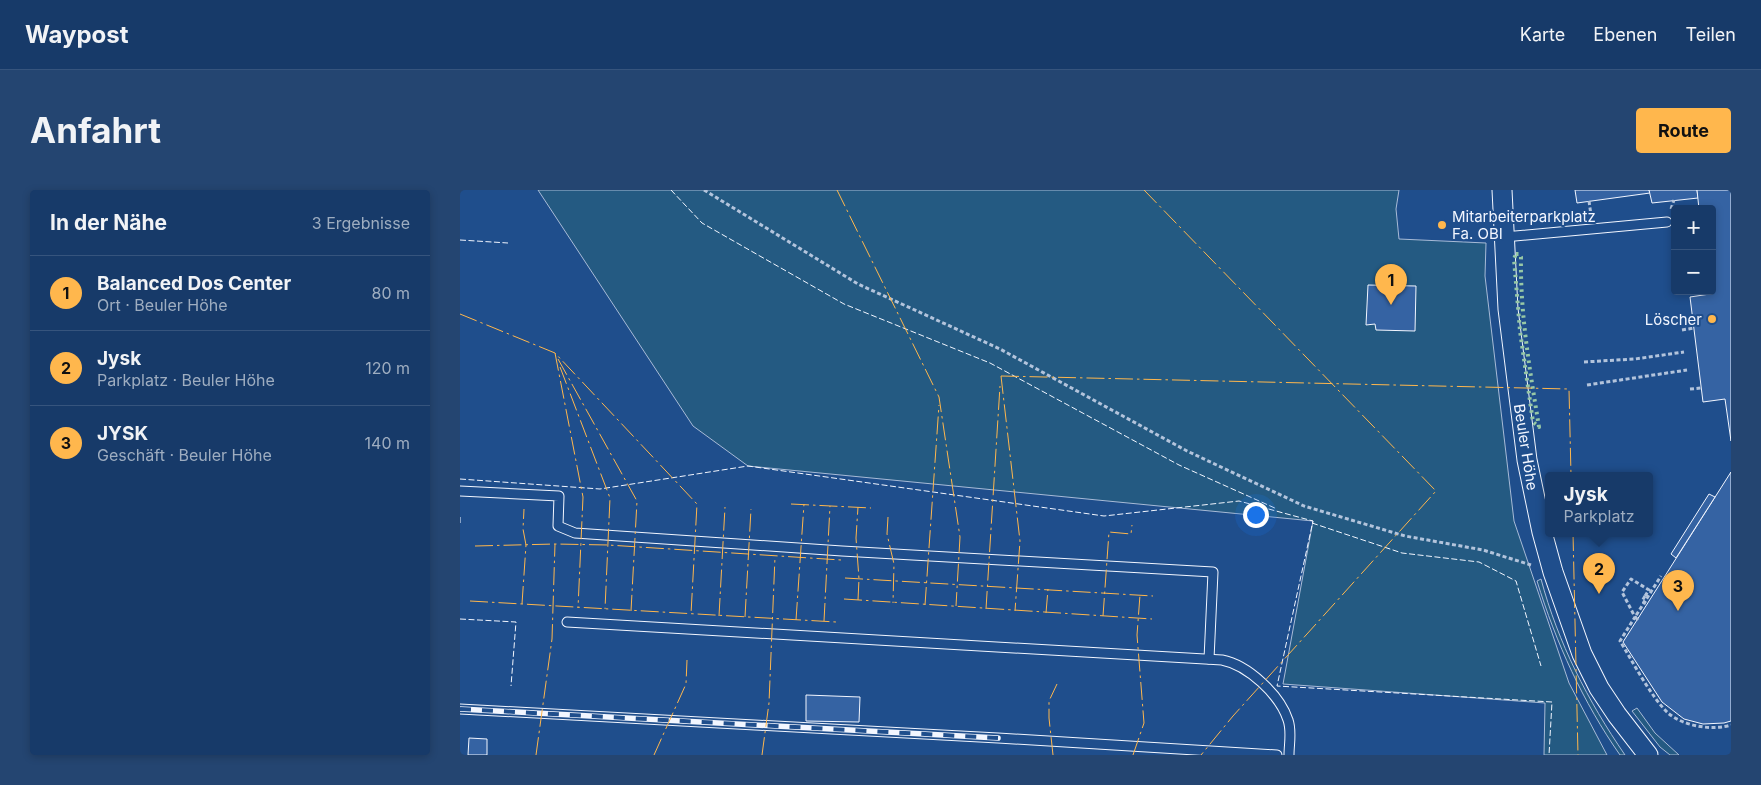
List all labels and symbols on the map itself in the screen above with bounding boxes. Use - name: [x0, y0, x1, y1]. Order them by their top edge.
- place label: Mitarbeiterparkplatz Fa. OBI: [1452, 207, 1596, 243]
- marker: Mitarbeiterparkplatz Fa. OBI: [1436, 219, 1448, 231]
- pin: 1: [1375, 264, 1407, 305]
- place label: Löscher: [1645, 310, 1702, 329]
- marker: Löscher: [1706, 313, 1718, 325]
- street label: Beuler Höhe: [1510, 402, 1542, 492]
- your location: [1243, 502, 1269, 528]
- pin: 2: [1583, 553, 1615, 594]
- pin: 3: [1662, 570, 1694, 611]

